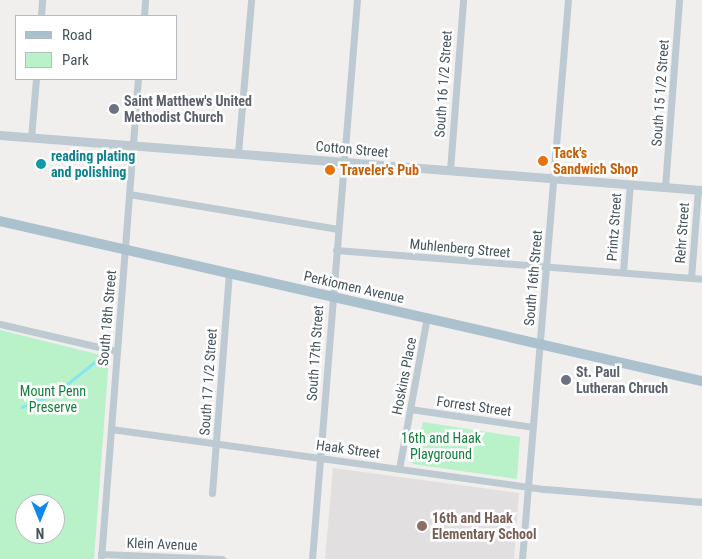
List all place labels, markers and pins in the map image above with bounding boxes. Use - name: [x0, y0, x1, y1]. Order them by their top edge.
- place label: Saint Matthew's United Methodist Church: [124, 93, 252, 125]
- marker: Saint Matthew's United Methodist Church: [108, 103, 120, 115]
- place label: Tack's Sandwich Shop: [553, 145, 638, 178]
- place label: reading plating and polishing: [51, 148, 135, 180]
- marker: Tack's Sandwich Shop: [537, 155, 549, 167]
- marker: reading plating and polishing: [35, 158, 47, 170]
- place label: Traveler's Pub: [340, 162, 419, 178]
- marker: Traveler's Pub: [324, 164, 336, 176]
- place label: St. Paul Lutheran Chruch: [576, 364, 668, 397]
- marker: St. Paul Lutheran Chruch: [560, 374, 572, 386]
- place label: 16th and Haak Elementary School: [432, 510, 537, 542]
- marker: 16th and Haak Elementary School: [416, 520, 428, 532]

